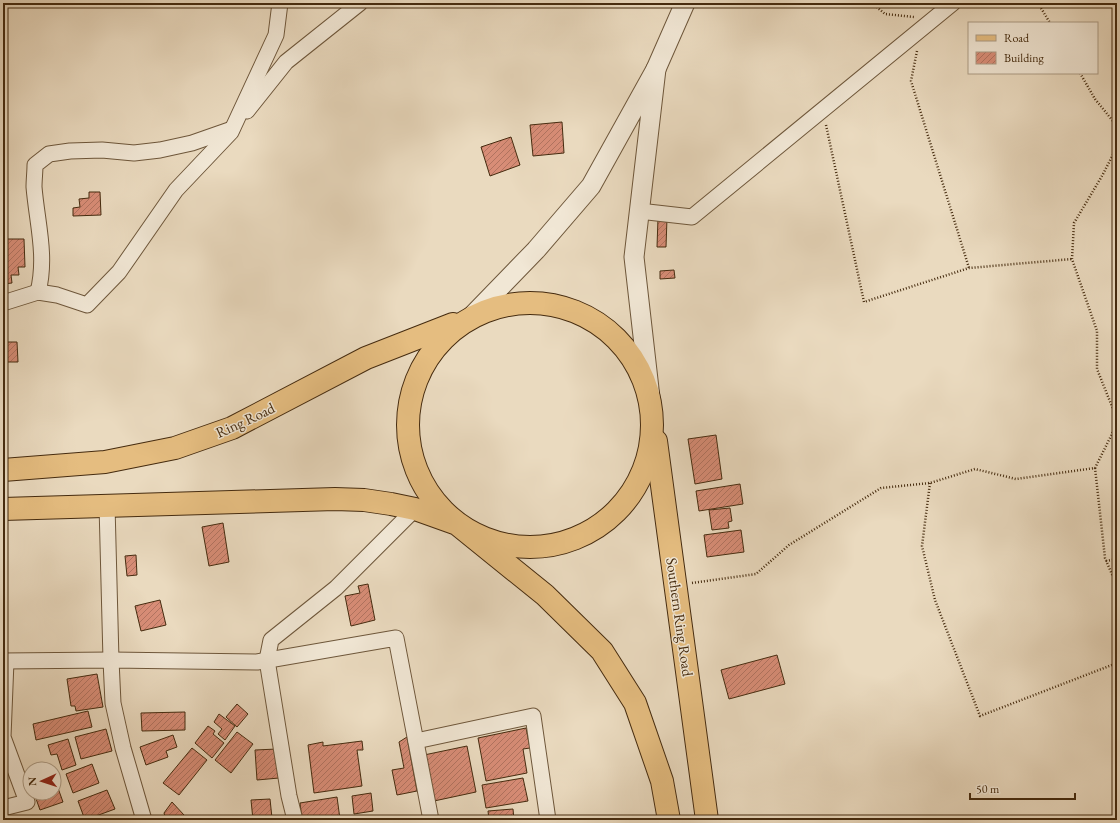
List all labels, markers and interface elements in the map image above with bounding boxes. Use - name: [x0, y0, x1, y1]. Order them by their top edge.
- legend: [968, 22, 1098, 74]
- text: Road: [1004, 30, 1030, 46]
- text: Building: [1004, 50, 1045, 66]
- street label: Ring Road: [212, 398, 278, 442]
- street label: Southern Ring Road: [662, 556, 698, 678]
- north arrow: [22, 761, 62, 801]
- scale bar: [970, 775, 1075, 801]
- text: N: [25, 777, 39, 786]
- text: 50 m: [976, 781, 1000, 797]

